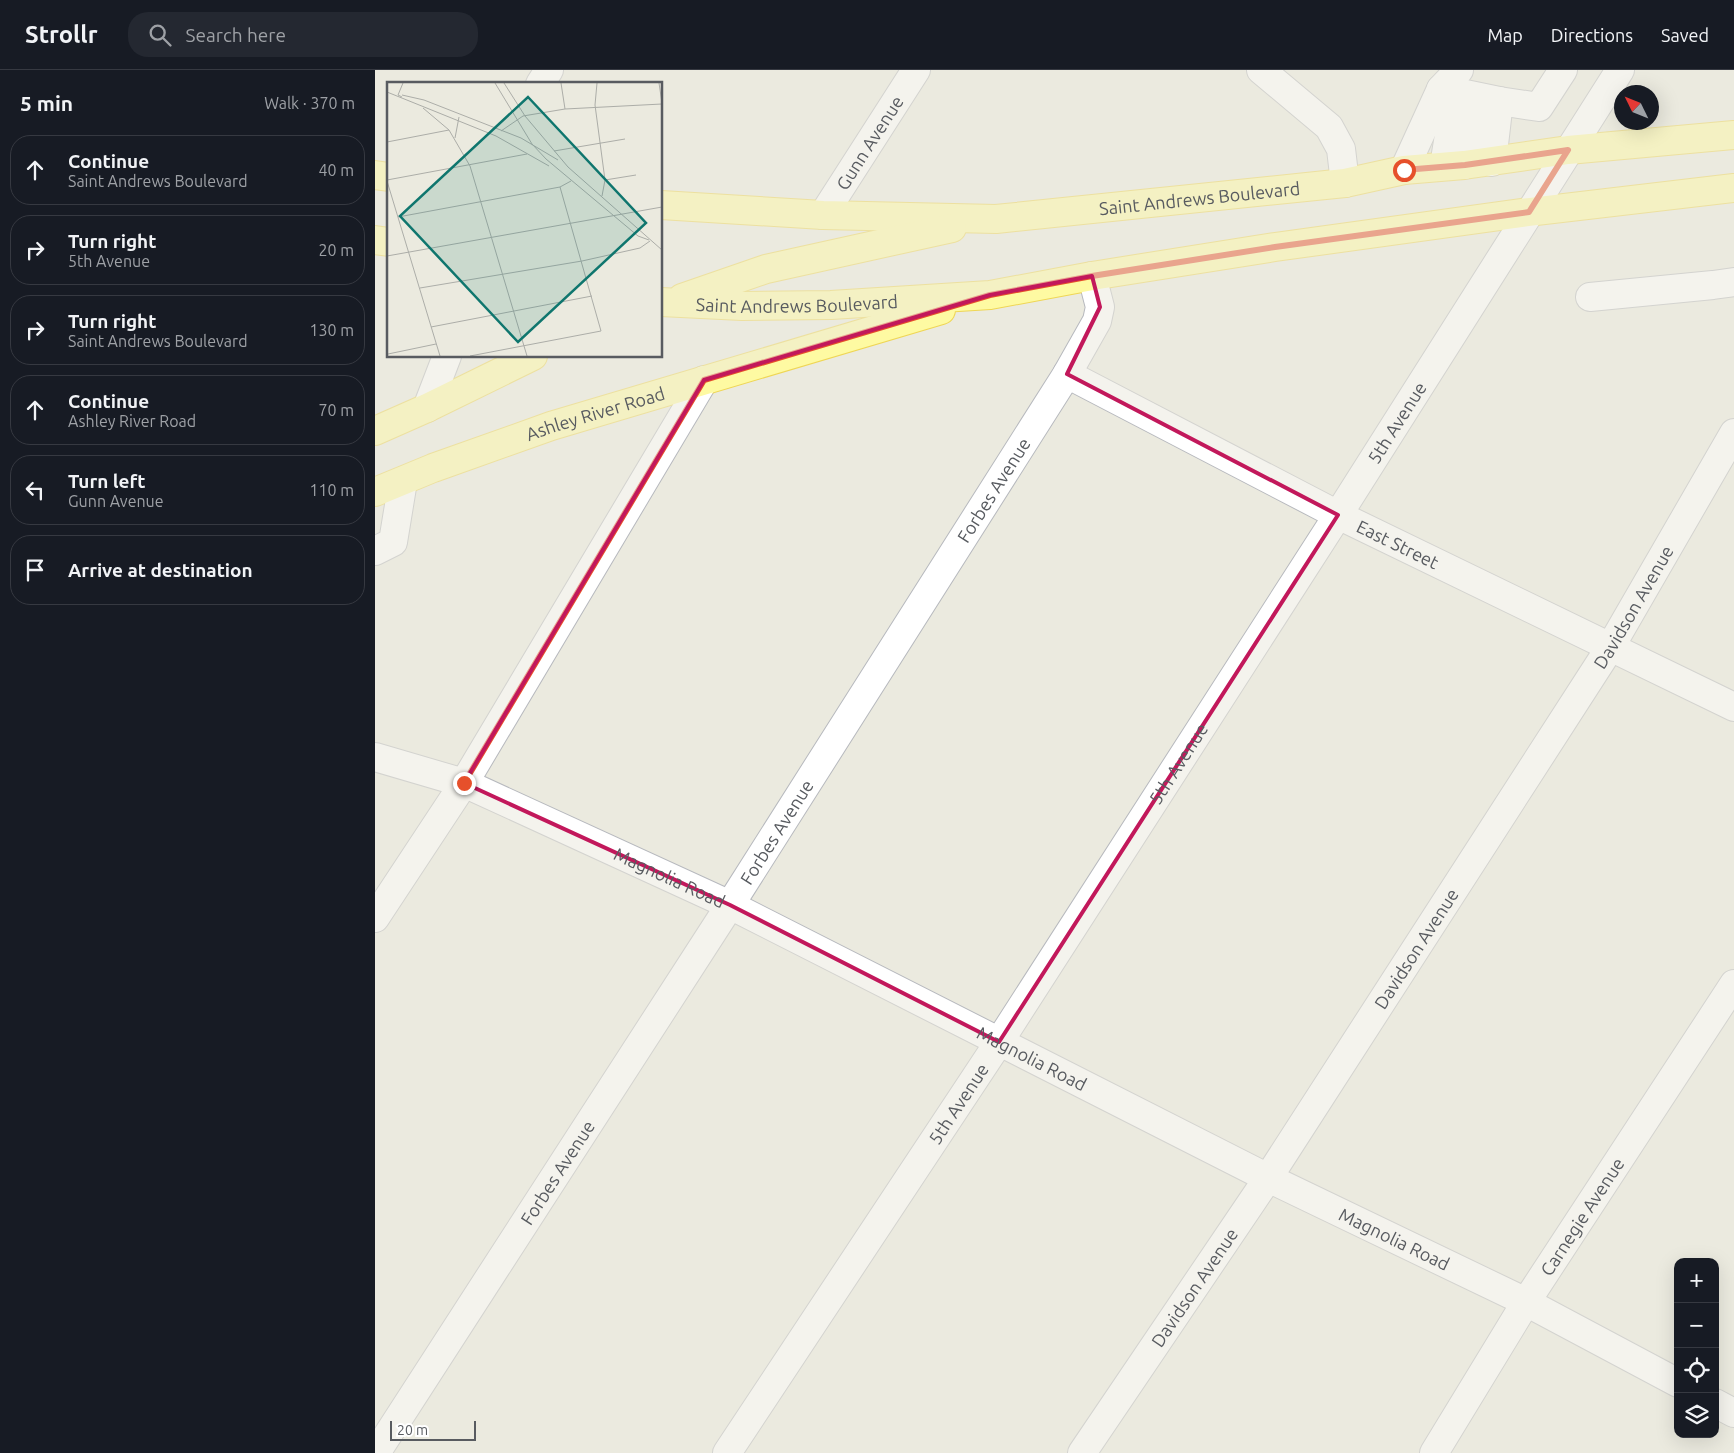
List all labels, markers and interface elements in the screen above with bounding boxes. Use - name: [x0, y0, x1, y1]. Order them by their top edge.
- search box: [128, 12, 478, 57]
- text: Strollr: [25, 21, 98, 48]
- icon: search: [146, 21, 174, 49]
- text: Search here: [186, 24, 286, 46]
- text: Map: [1487, 25, 1523, 45]
- text: Directions: [1551, 25, 1633, 45]
- text: Saved: [1661, 25, 1709, 45]
- inset map: [387, 82, 663, 358]
- north arrow: [1614, 85, 1659, 130]
- text: 5 min: [20, 91, 73, 115]
- street label: Gunn Avenue: [832, 92, 907, 193]
- text: Walk · 370 m: [264, 94, 355, 112]
- text: Continue: [68, 150, 149, 172]
- icon: ahead: [21, 156, 49, 184]
- route start: [1393, 159, 1416, 182]
- text: 40 m: [318, 161, 354, 179]
- text: Saint Andrews Boulevard: [68, 172, 248, 190]
- street label: Saint Andrews Boulevard: [1098, 178, 1301, 218]
- text: Turn right: [68, 230, 156, 252]
- icon: right: [21, 236, 49, 264]
- text: 20 m: [318, 241, 354, 259]
- text: 5th Avenue: [68, 252, 150, 270]
- street label: Saint Andrews Boulevard: [695, 291, 898, 316]
- text: Turn right: [68, 310, 156, 332]
- icon: right: [21, 316, 49, 344]
- text: 130 m: [309, 321, 354, 339]
- text: Saint Andrews Boulevard: [68, 332, 248, 350]
- street label: 5th Avenue: [1363, 378, 1430, 467]
- street label: Ashley River Road: [523, 383, 667, 444]
- text: Continue: [68, 390, 149, 412]
- icon: ahead: [21, 396, 49, 424]
- text: 70 m: [318, 401, 354, 419]
- text: Ashley River Road: [68, 412, 196, 430]
- street label: Forbes Avenue: [953, 434, 1034, 546]
- text: Turn left: [68, 470, 146, 492]
- icon: left: [21, 476, 49, 504]
- text: 110 m: [309, 481, 354, 499]
- text: Gunn Avenue: [68, 492, 164, 510]
- street label: East Street: [1354, 516, 1442, 572]
- street label: Davidson Avenue: [1589, 542, 1677, 672]
- icon: arrive: [21, 556, 49, 584]
- text: Arrive at destination: [68, 559, 253, 581]
- street label: 5th Avenue: [1145, 719, 1212, 808]
- route end: [453, 772, 476, 795]
- street label: Forbes Avenue: [736, 776, 817, 888]
- street label: Magnolia Road: [611, 843, 728, 911]
- street label: Davidson Avenue: [1370, 885, 1462, 1012]
- street label: Magnolia Road: [974, 1022, 1090, 1094]
- street label: 5th Avenue: [924, 1060, 992, 1148]
- street label: Forbes Avenue: [516, 1117, 598, 1228]
- street label: Carnegie Avenue: [1536, 1154, 1628, 1279]
- street label: Magnolia Road: [1336, 1204, 1453, 1274]
- street label: Davidson Avenue: [1147, 1224, 1241, 1351]
- map controls: [1674, 1258, 1719, 1438]
- button: +: [1674, 1258, 1719, 1303]
- button: −: [1674, 1303, 1719, 1348]
- button: locate: [1674, 1348, 1719, 1393]
- button: layers: [1674, 1393, 1719, 1438]
- scale bar: [390, 1418, 476, 1441]
- text: 20 m: [397, 1422, 428, 1438]

